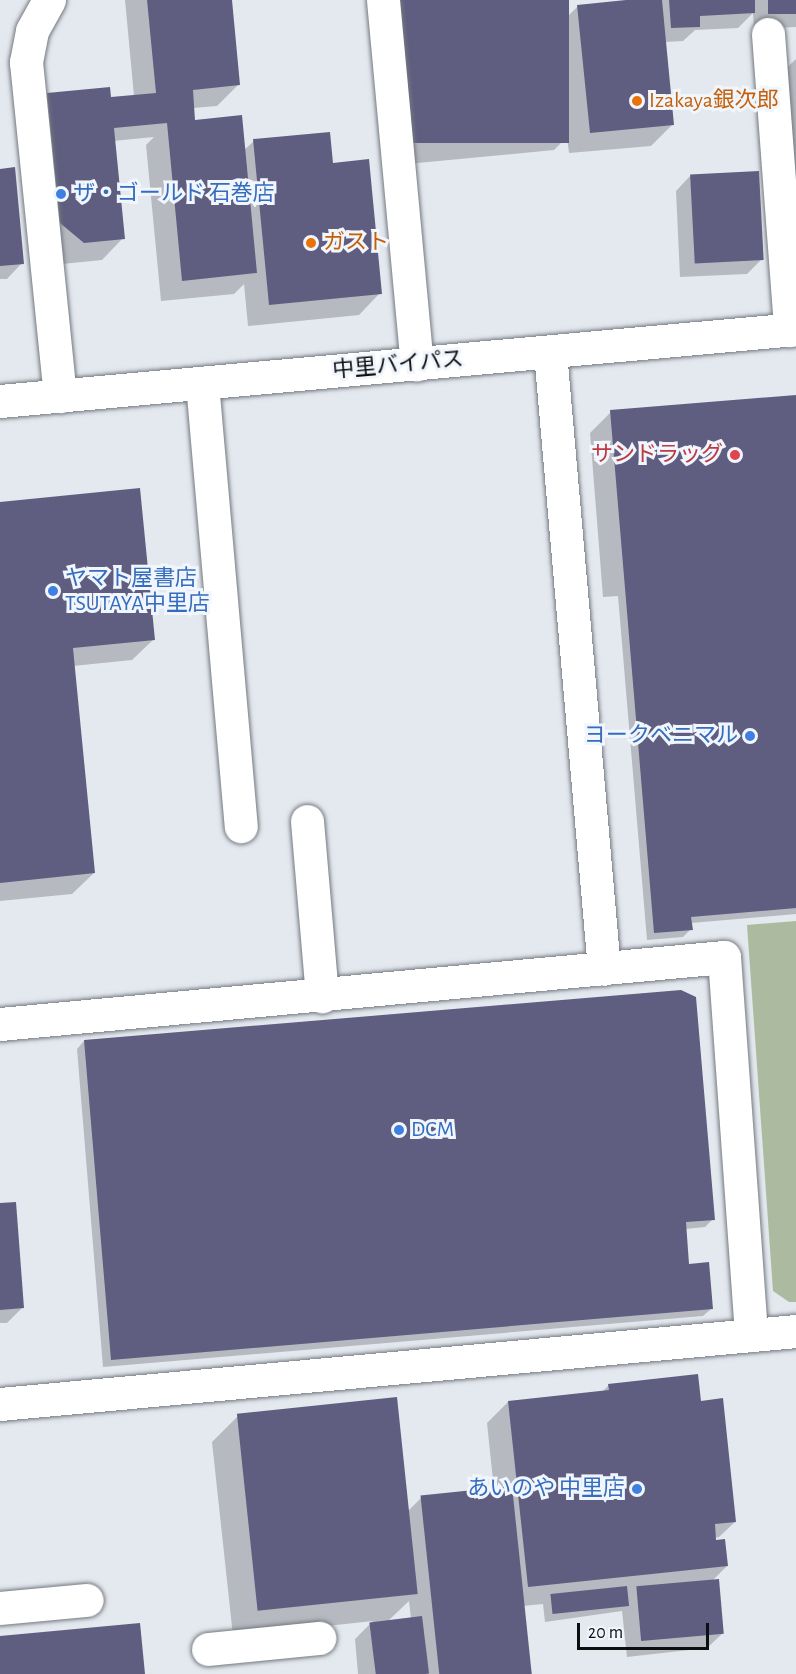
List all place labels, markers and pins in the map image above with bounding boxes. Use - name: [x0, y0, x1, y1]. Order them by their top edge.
- place label: Izakaya銀次郎: [649, 88, 779, 114]
- marker: Izakaya銀次郎: [630, 94, 644, 108]
- place label: ザ・ゴールド 石巻店: [73, 181, 275, 207]
- marker: ザ・ゴールド 石巻店: [54, 187, 68, 201]
- place label: ガスト: [323, 230, 389, 256]
- marker: ガスト: [304, 236, 318, 250]
- place label: サンドラッグ: [591, 442, 723, 468]
- marker: サンドラッグ: [728, 448, 742, 462]
- place label: ヤマト屋書店 TSUTAYA中里店: [65, 565, 210, 616]
- marker: ヤマト屋書店 TSUTAYA中里店: [46, 584, 60, 598]
- place label: ヨークベニマル: [584, 723, 738, 749]
- marker: ヨークベニマル: [743, 729, 757, 743]
- place label: DCM: [411, 1117, 454, 1143]
- marker: DCM: [392, 1123, 406, 1137]
- place label: あいのや 中里店: [467, 1476, 625, 1502]
- marker: あいのや 中里店: [630, 1482, 644, 1496]

